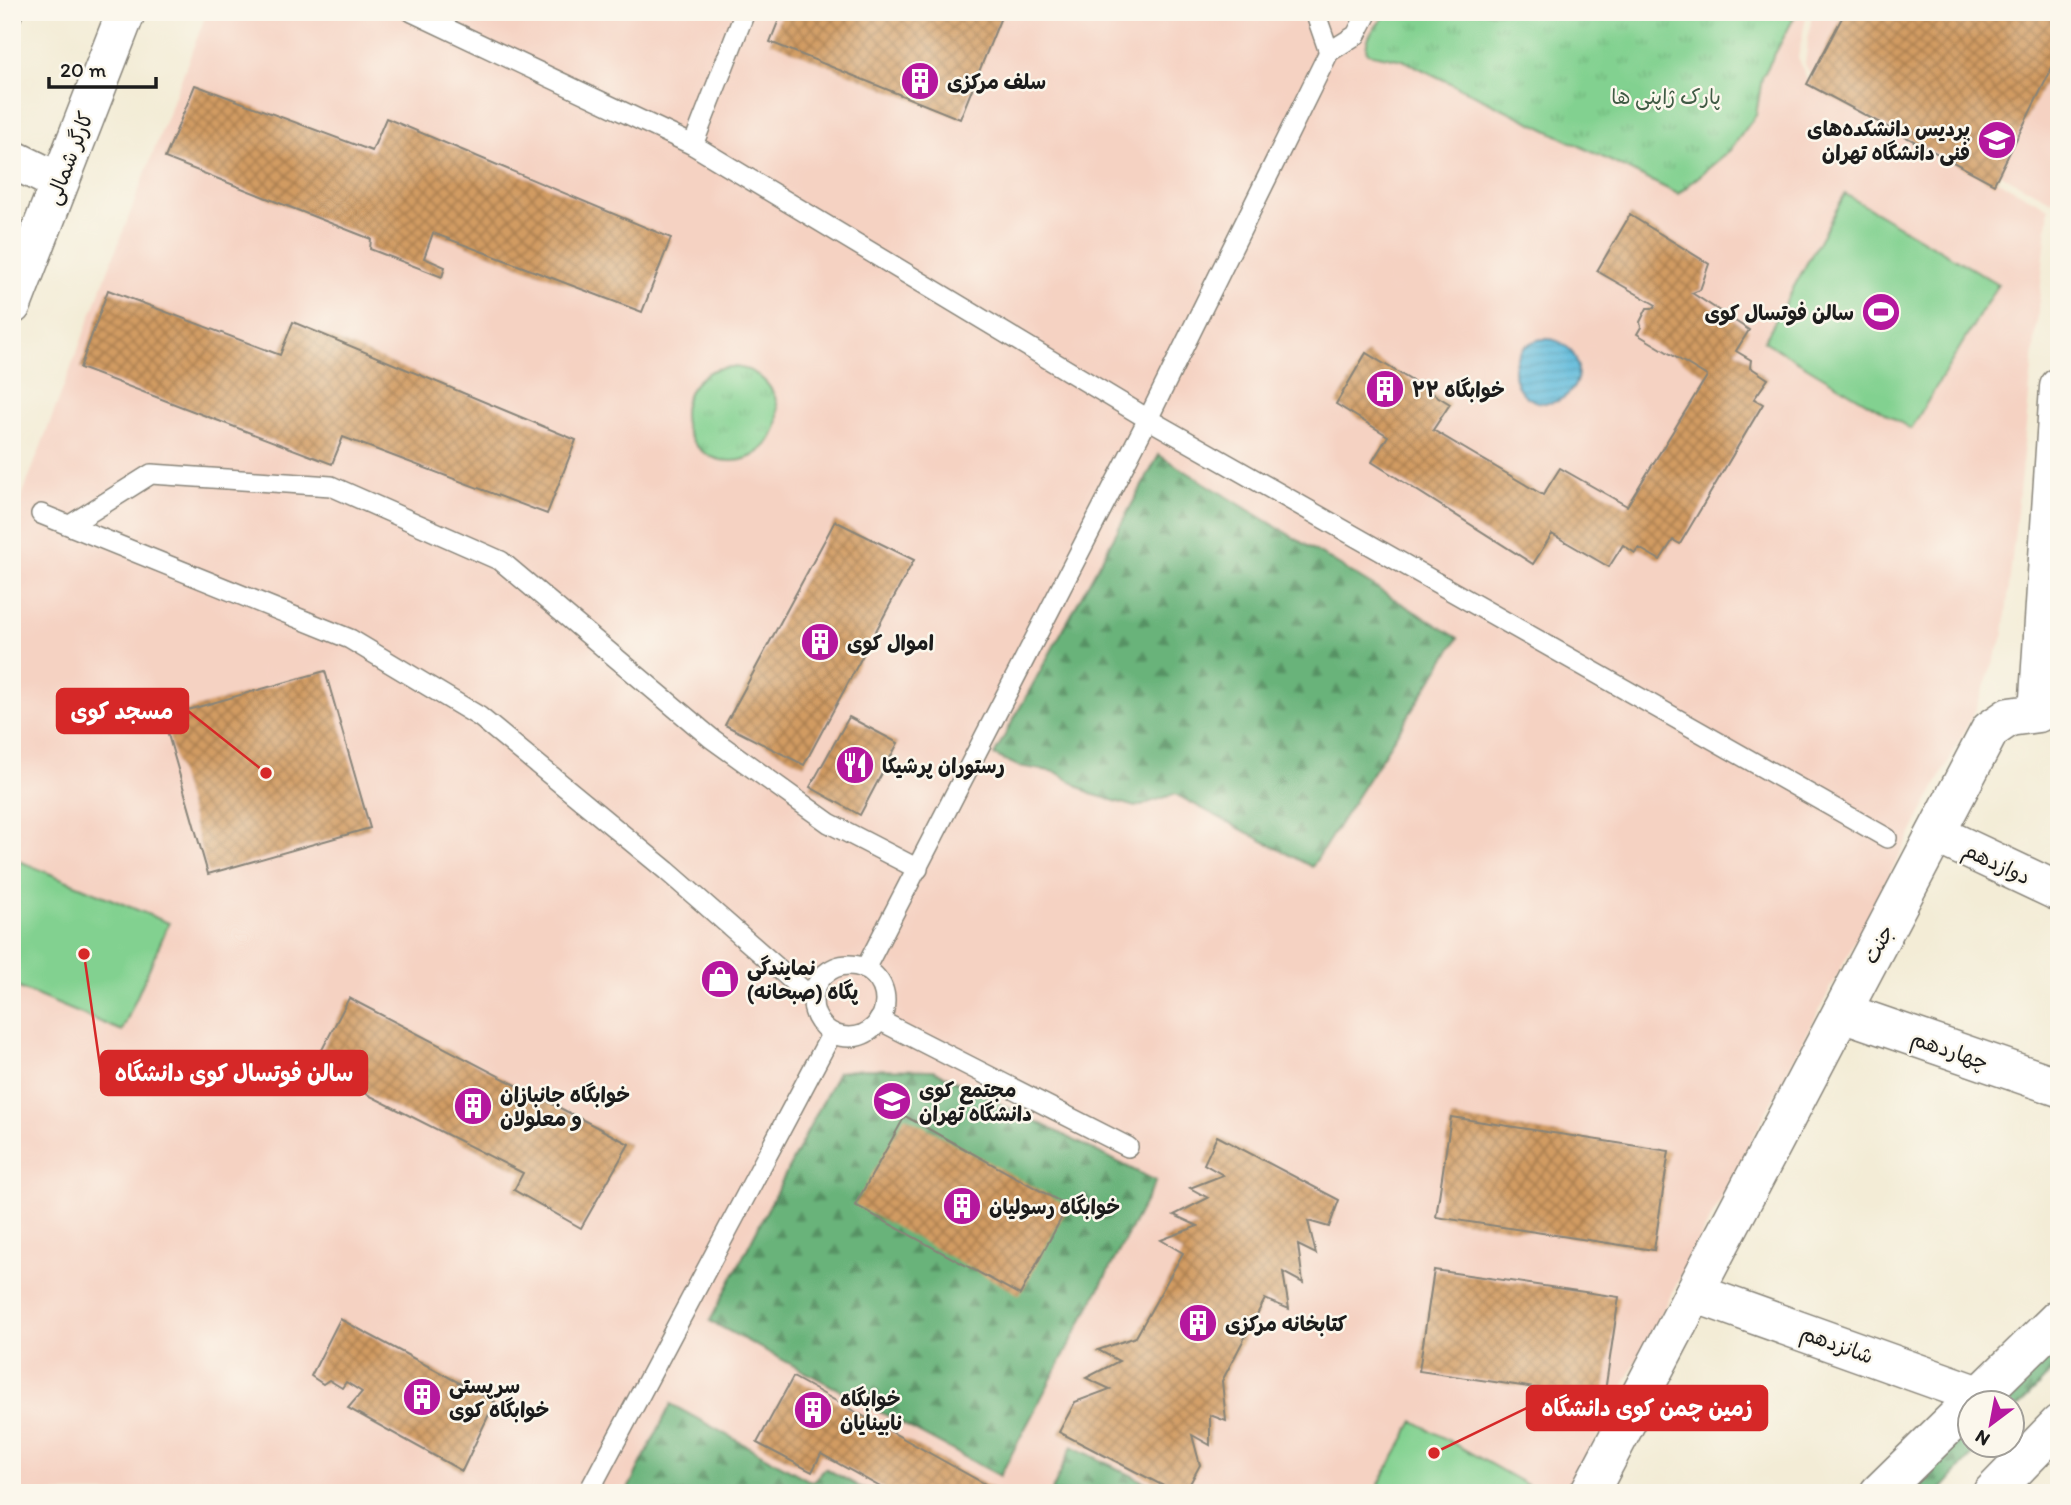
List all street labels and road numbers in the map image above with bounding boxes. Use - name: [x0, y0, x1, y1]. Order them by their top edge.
- street label: کارگر شمالی: [40, 108, 100, 209]
- street label: دوازدهم: [1958, 837, 2035, 893]
- street label: جنت: [1857, 920, 1899, 968]
- street label: چهاردهم: [1907, 1025, 1992, 1079]
- street label: شانزدهم: [1796, 1319, 1877, 1372]

